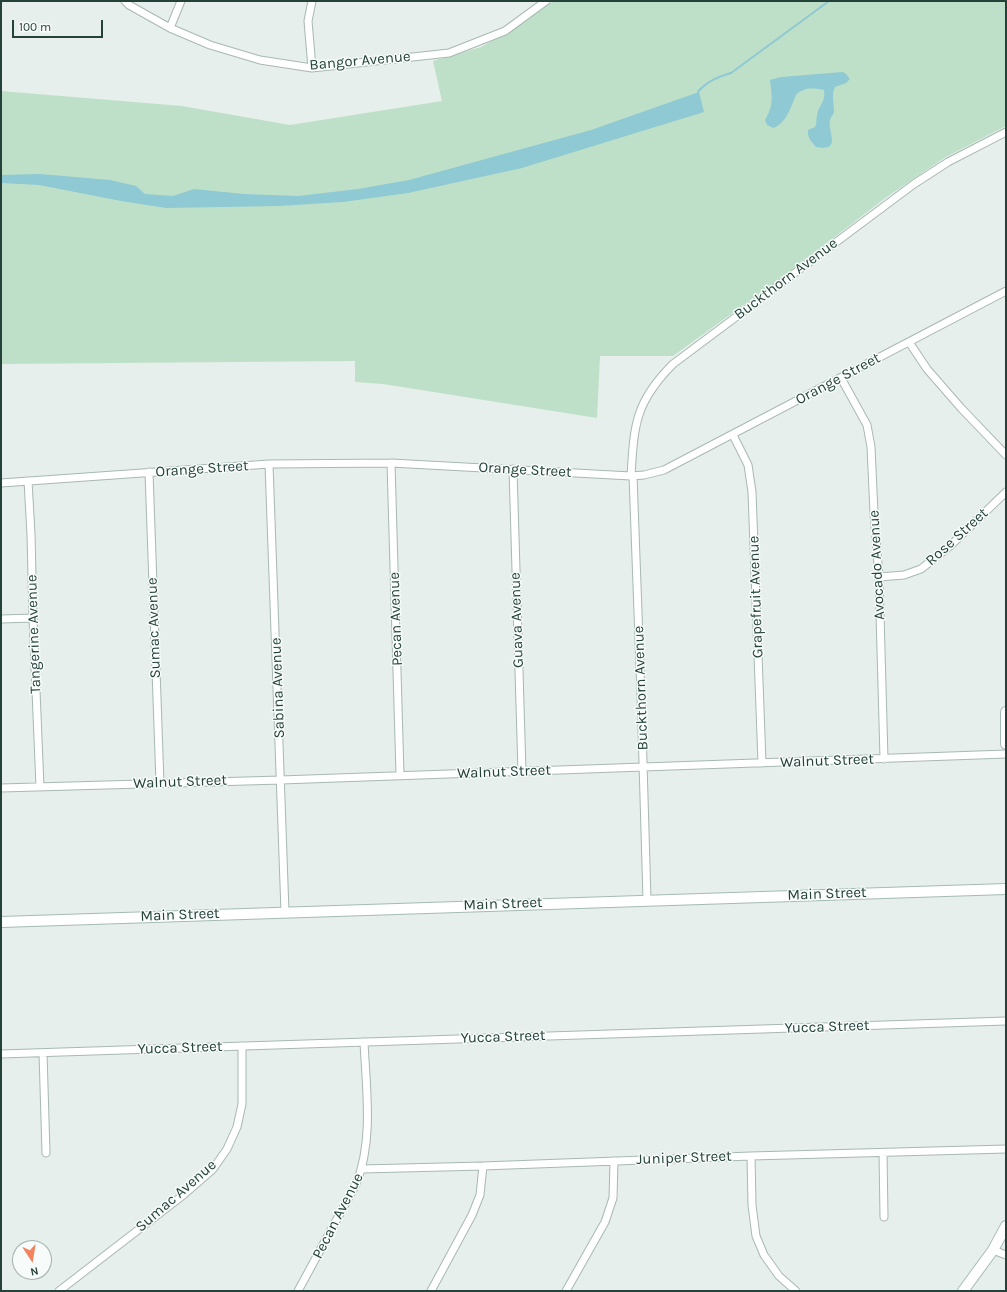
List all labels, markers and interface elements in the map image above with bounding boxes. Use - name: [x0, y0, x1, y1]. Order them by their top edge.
- scale bar: [14, 12, 105, 38]
- text: 100 m: [19, 20, 51, 34]
- street label: Bangor Avenue: [309, 48, 411, 74]
- street label: Buckthorn Avenue: [731, 234, 841, 324]
- street label: Orange Street: [793, 349, 883, 409]
- street label: Orange Street: [155, 457, 249, 481]
- street label: Orange Street: [478, 459, 572, 481]
- street label: Rose Street: [922, 504, 992, 570]
- street label: Avocado Avenue: [865, 510, 889, 620]
- street label: Grapefruit Avenue: [745, 535, 767, 659]
- street label: Pecan Avenue: [385, 572, 407, 666]
- street label: Guava Avenue: [506, 572, 528, 668]
- street label: Tangerine Avenue: [23, 574, 45, 694]
- street label: Sumac Avenue: [143, 577, 165, 679]
- street label: Buckthorn Avenue: [630, 625, 652, 751]
- street label: Sabina Avenue: [267, 637, 289, 739]
- street label: Walnut Street: [780, 750, 874, 772]
- street label: Walnut Street: [457, 761, 551, 783]
- street label: Walnut Street: [133, 771, 227, 793]
- street label: Main Street: [787, 884, 867, 904]
- street label: Main Street: [463, 894, 543, 914]
- street label: Main Street: [140, 905, 220, 925]
- street label: Yucca Street: [784, 1017, 870, 1037]
- street label: Yucca Street: [460, 1027, 546, 1047]
- street label: Yucca Street: [137, 1038, 223, 1058]
- street label: Juniper Street: [636, 1147, 732, 1169]
- street label: Sumac Avenue: [132, 1156, 220, 1236]
- street label: Pecan Avenue: [309, 1170, 367, 1262]
- north arrow: [12, 1240, 52, 1280]
- text: N: [29, 1264, 40, 1278]

